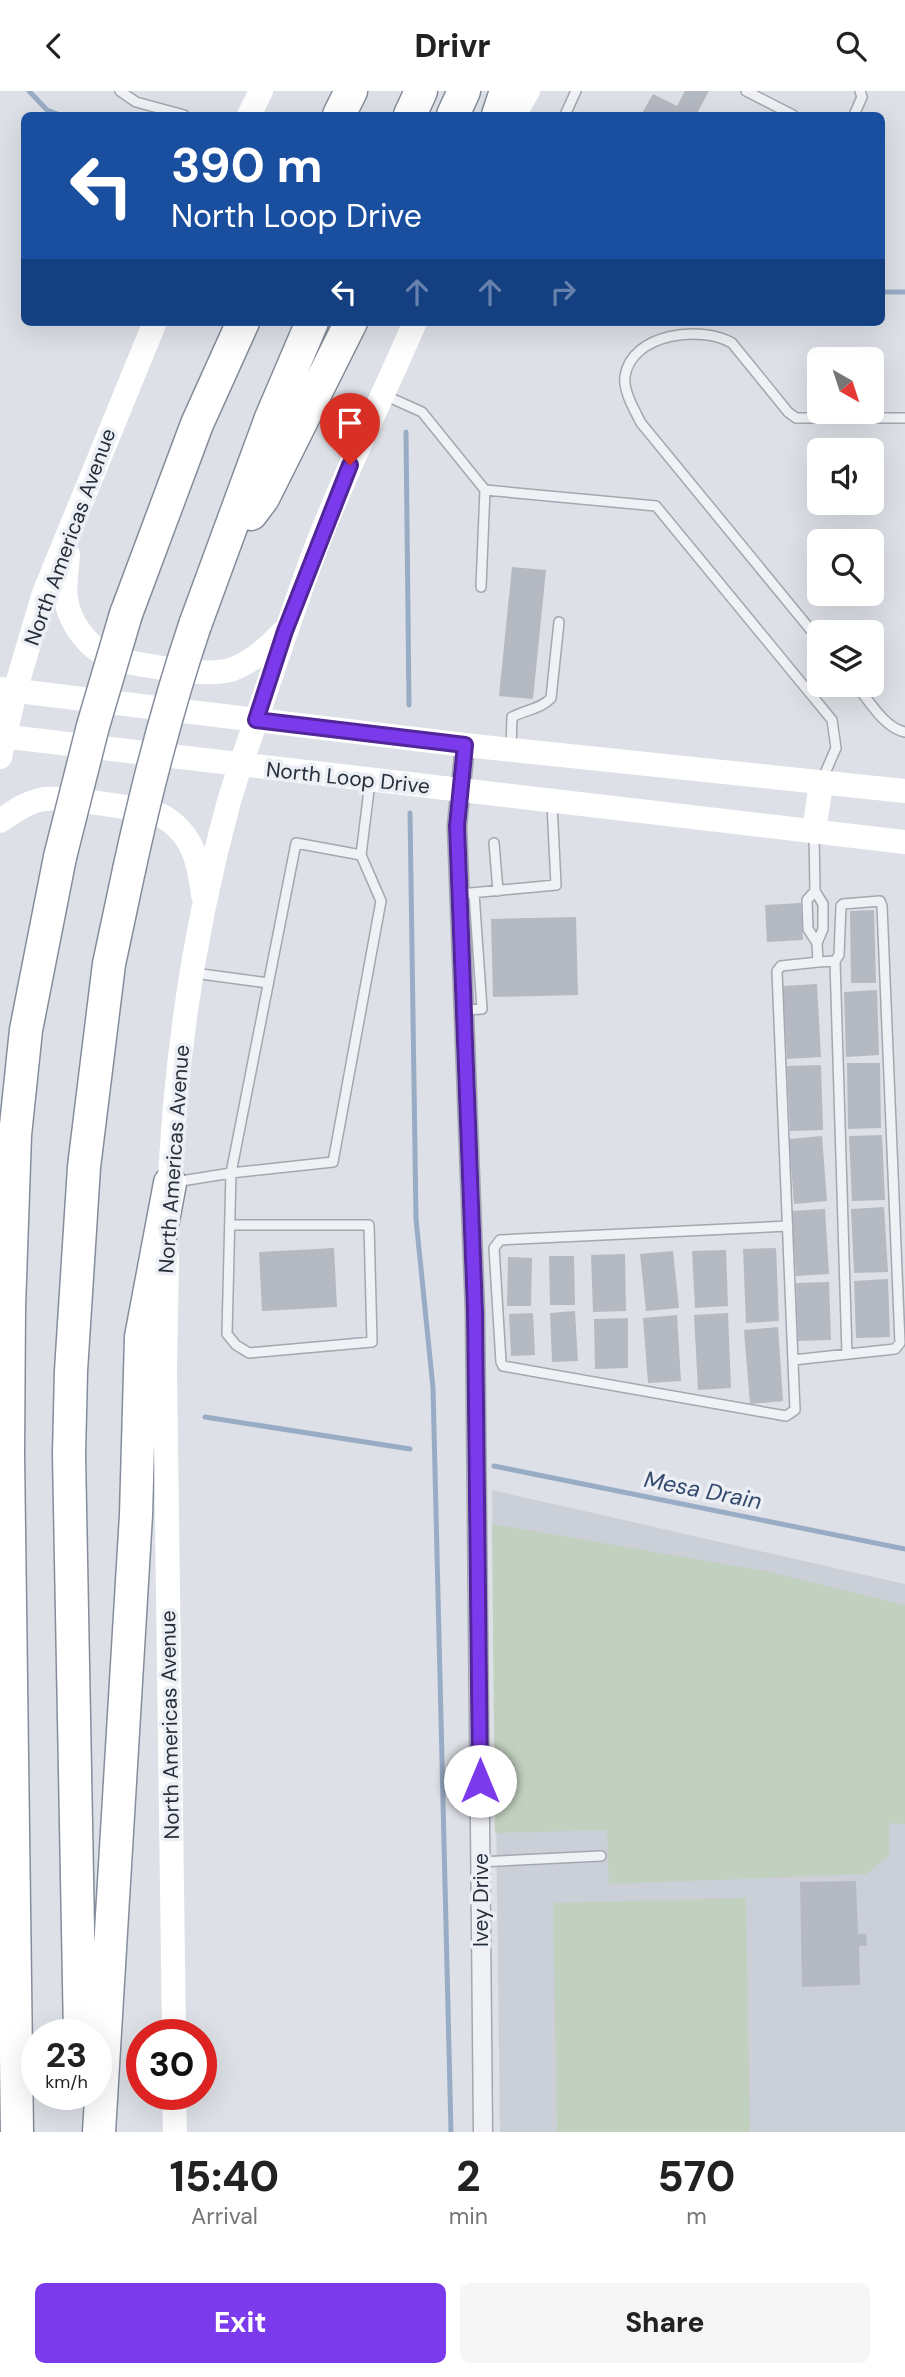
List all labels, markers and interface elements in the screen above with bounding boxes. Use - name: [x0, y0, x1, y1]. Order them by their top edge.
- text: Drivr: [414, 25, 491, 67]
- icon: back: [35, 27, 73, 65]
- icon: search: [832, 27, 870, 65]
- text: 390 m: [171, 133, 323, 197]
- icon: left: [56, 140, 147, 231]
- text: North Loop Drive: [171, 195, 422, 237]
- icon: left: [325, 273, 363, 311]
- icon: ahead: [398, 273, 436, 311]
- icon: ahead: [471, 273, 509, 311]
- icon: right: [544, 273, 582, 311]
- north arrow: [807, 347, 884, 423]
- map controls: [807, 347, 884, 697]
- pin: [320, 393, 380, 465]
- icon: arrive: [331, 404, 369, 442]
- street label: North Americas Avenue: [18, 425, 122, 649]
- button: sound: [807, 438, 884, 515]
- button: search: [807, 529, 884, 606]
- button: layers: [807, 620, 884, 697]
- street label: North Loop Drive: [265, 755, 431, 801]
- street label: North Americas Avenue: [152, 1044, 196, 1274]
- water label: Mesa Drain: [642, 1464, 764, 1516]
- street label: North Americas Avenue: [154, 1610, 186, 1840]
- position arrow: [443, 1744, 517, 1818]
- street label: Ivey Drive: [467, 1853, 495, 1947]
- speed limit sign: 30: [126, 2019, 217, 2110]
- text: 23: [46, 2032, 87, 2078]
- text: km/h: [45, 2070, 88, 2094]
- text: 15:40: [170, 2149, 279, 2204]
- text: 2: [456, 2149, 481, 2204]
- text: 570: [658, 2149, 735, 2204]
- text: Arrival: [191, 2201, 258, 2231]
- text: min: [449, 2201, 488, 2231]
- text: m: [686, 2201, 707, 2231]
- button: Exit: [35, 2283, 446, 2363]
- button: Share: [460, 2283, 870, 2363]

